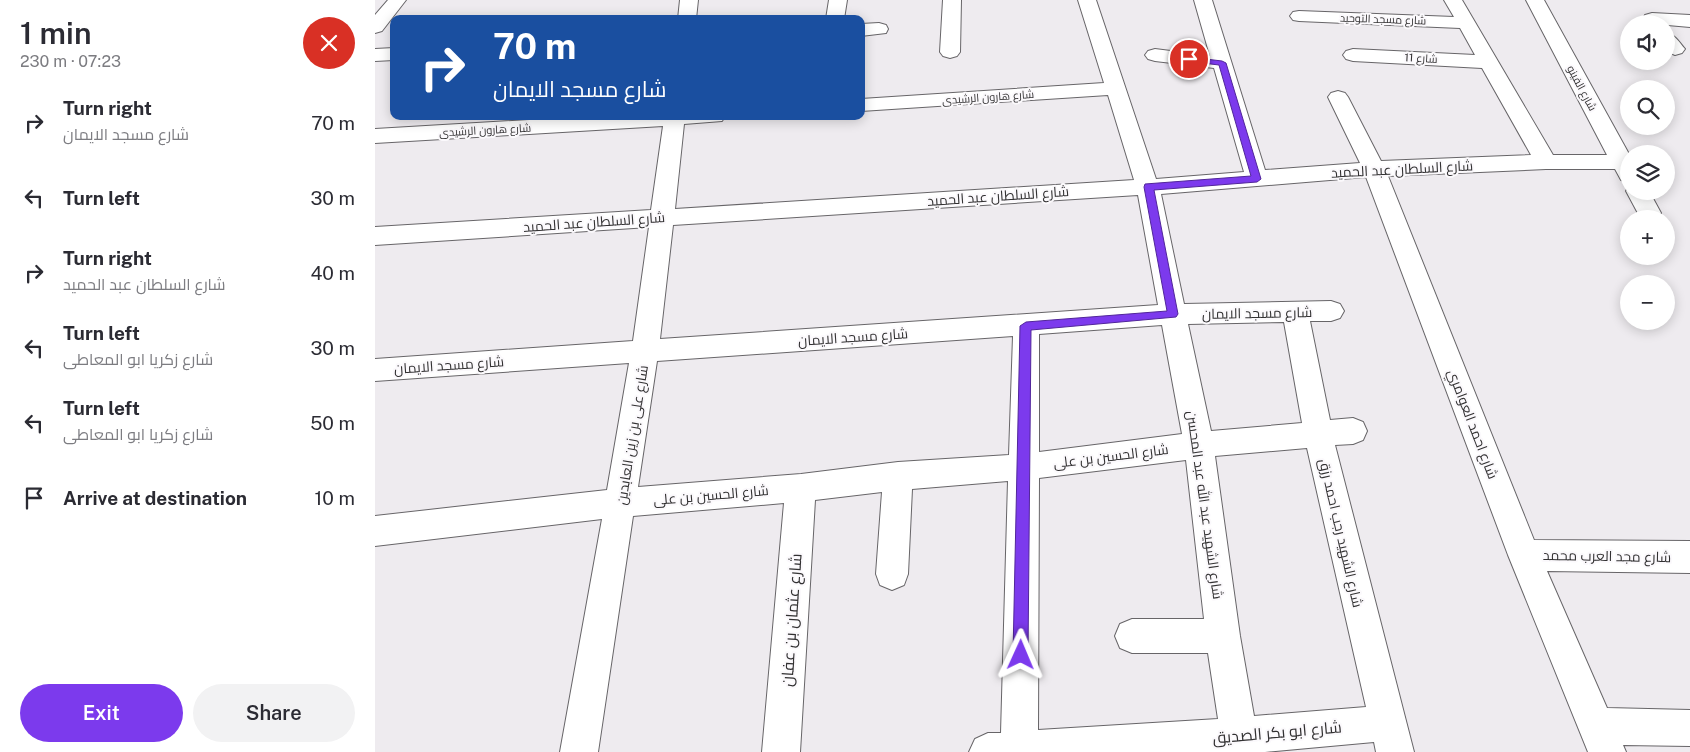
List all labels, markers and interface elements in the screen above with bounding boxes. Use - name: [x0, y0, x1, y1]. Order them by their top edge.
- street label: شارع مسجد التوحيد: [1339, 11, 1426, 29]
- text: 1 min: [20, 15, 91, 51]
- map controls: [1620, 15, 1675, 330]
- button: sound: [1620, 15, 1675, 70]
- button: close: [303, 17, 355, 69]
- text: 70 m: [493, 26, 576, 67]
- icon: right: [410, 35, 475, 100]
- pin: [1168, 38, 1210, 80]
- icon: arrive: [1175, 45, 1203, 73]
- street label: شارع 11: [1404, 51, 1438, 67]
- text: 230 m · 07:23: [20, 52, 121, 71]
- street label: شارع الفينو: [1563, 63, 1599, 114]
- text: شارع مسجد الايمان: [493, 76, 666, 102]
- button: search: [1620, 80, 1675, 135]
- street label: شارع هارون الرشيدى: [942, 88, 1035, 108]
- text: Turn right: [63, 97, 152, 119]
- icon: right: [20, 109, 48, 137]
- text: 70 m: [311, 112, 355, 134]
- street label: شارع هارون الرشيدى: [439, 122, 531, 140]
- text: شارع مسجد الايمان: [63, 125, 189, 144]
- button: layers: [1620, 145, 1675, 200]
- street label: شارع السلطان عبد الحميد: [1331, 157, 1473, 182]
- street label: شارع السلطان عبد الحميد: [926, 183, 1070, 210]
- icon: left: [20, 184, 48, 212]
- text: Turn left: [63, 187, 140, 209]
- text: 30 m: [310, 187, 355, 209]
- street label: شارع السلطان عبد الحميد: [522, 209, 666, 236]
- button: +: [1620, 210, 1675, 265]
- text: Turn right: [63, 247, 152, 269]
- icon: right: [20, 259, 48, 287]
- text: 40 m: [310, 262, 355, 284]
- text: شارع السلطان عبد الحميد: [63, 275, 226, 294]
- button: −: [1620, 275, 1675, 330]
- street label: شارع مسجد الايمان: [1202, 304, 1312, 323]
- text: Turn left: [63, 322, 140, 344]
- street label: شارع مسجد الايمان: [797, 325, 909, 350]
- icon: left: [20, 334, 48, 362]
- text: 30 m: [310, 337, 355, 359]
- text: شارع زكريا ابو المعاطى: [63, 350, 213, 369]
- street label: شارع مسجد الايمان: [393, 353, 505, 378]
- street label: شارع على بن زين العابدين: [613, 364, 652, 506]
- street label: شارع احمد العوامري: [1441, 367, 1501, 483]
- text: Turn left: [63, 397, 140, 419]
- icon: left: [20, 409, 48, 437]
- street label: شارع الشهيد عبد الله عبد المحسن: [1183, 410, 1227, 600]
- text: 50 m: [310, 412, 355, 434]
- text: شارع زكريا ابو المعاطى: [63, 425, 213, 444]
- street label: شارع الحسين بن على: [1053, 441, 1170, 472]
- street label: شارع الشهيد رجب احمد رزق: [1315, 457, 1366, 609]
- street label: شارع الحسين بن على: [653, 482, 770, 509]
- icon: arrive: [20, 484, 48, 512]
- text: Arrive at destination: [63, 487, 247, 509]
- text: 10 m: [315, 487, 355, 509]
- street label: شارع مجد العرب محمد: [1543, 547, 1671, 566]
- street label: شارع عثمان بن عفان: [777, 553, 808, 687]
- position arrow: [994, 628, 1046, 680]
- button: Exit: [20, 684, 183, 742]
- button: Share: [193, 684, 355, 742]
- street label: شارع ابو بكر الصديق: [1212, 717, 1343, 750]

